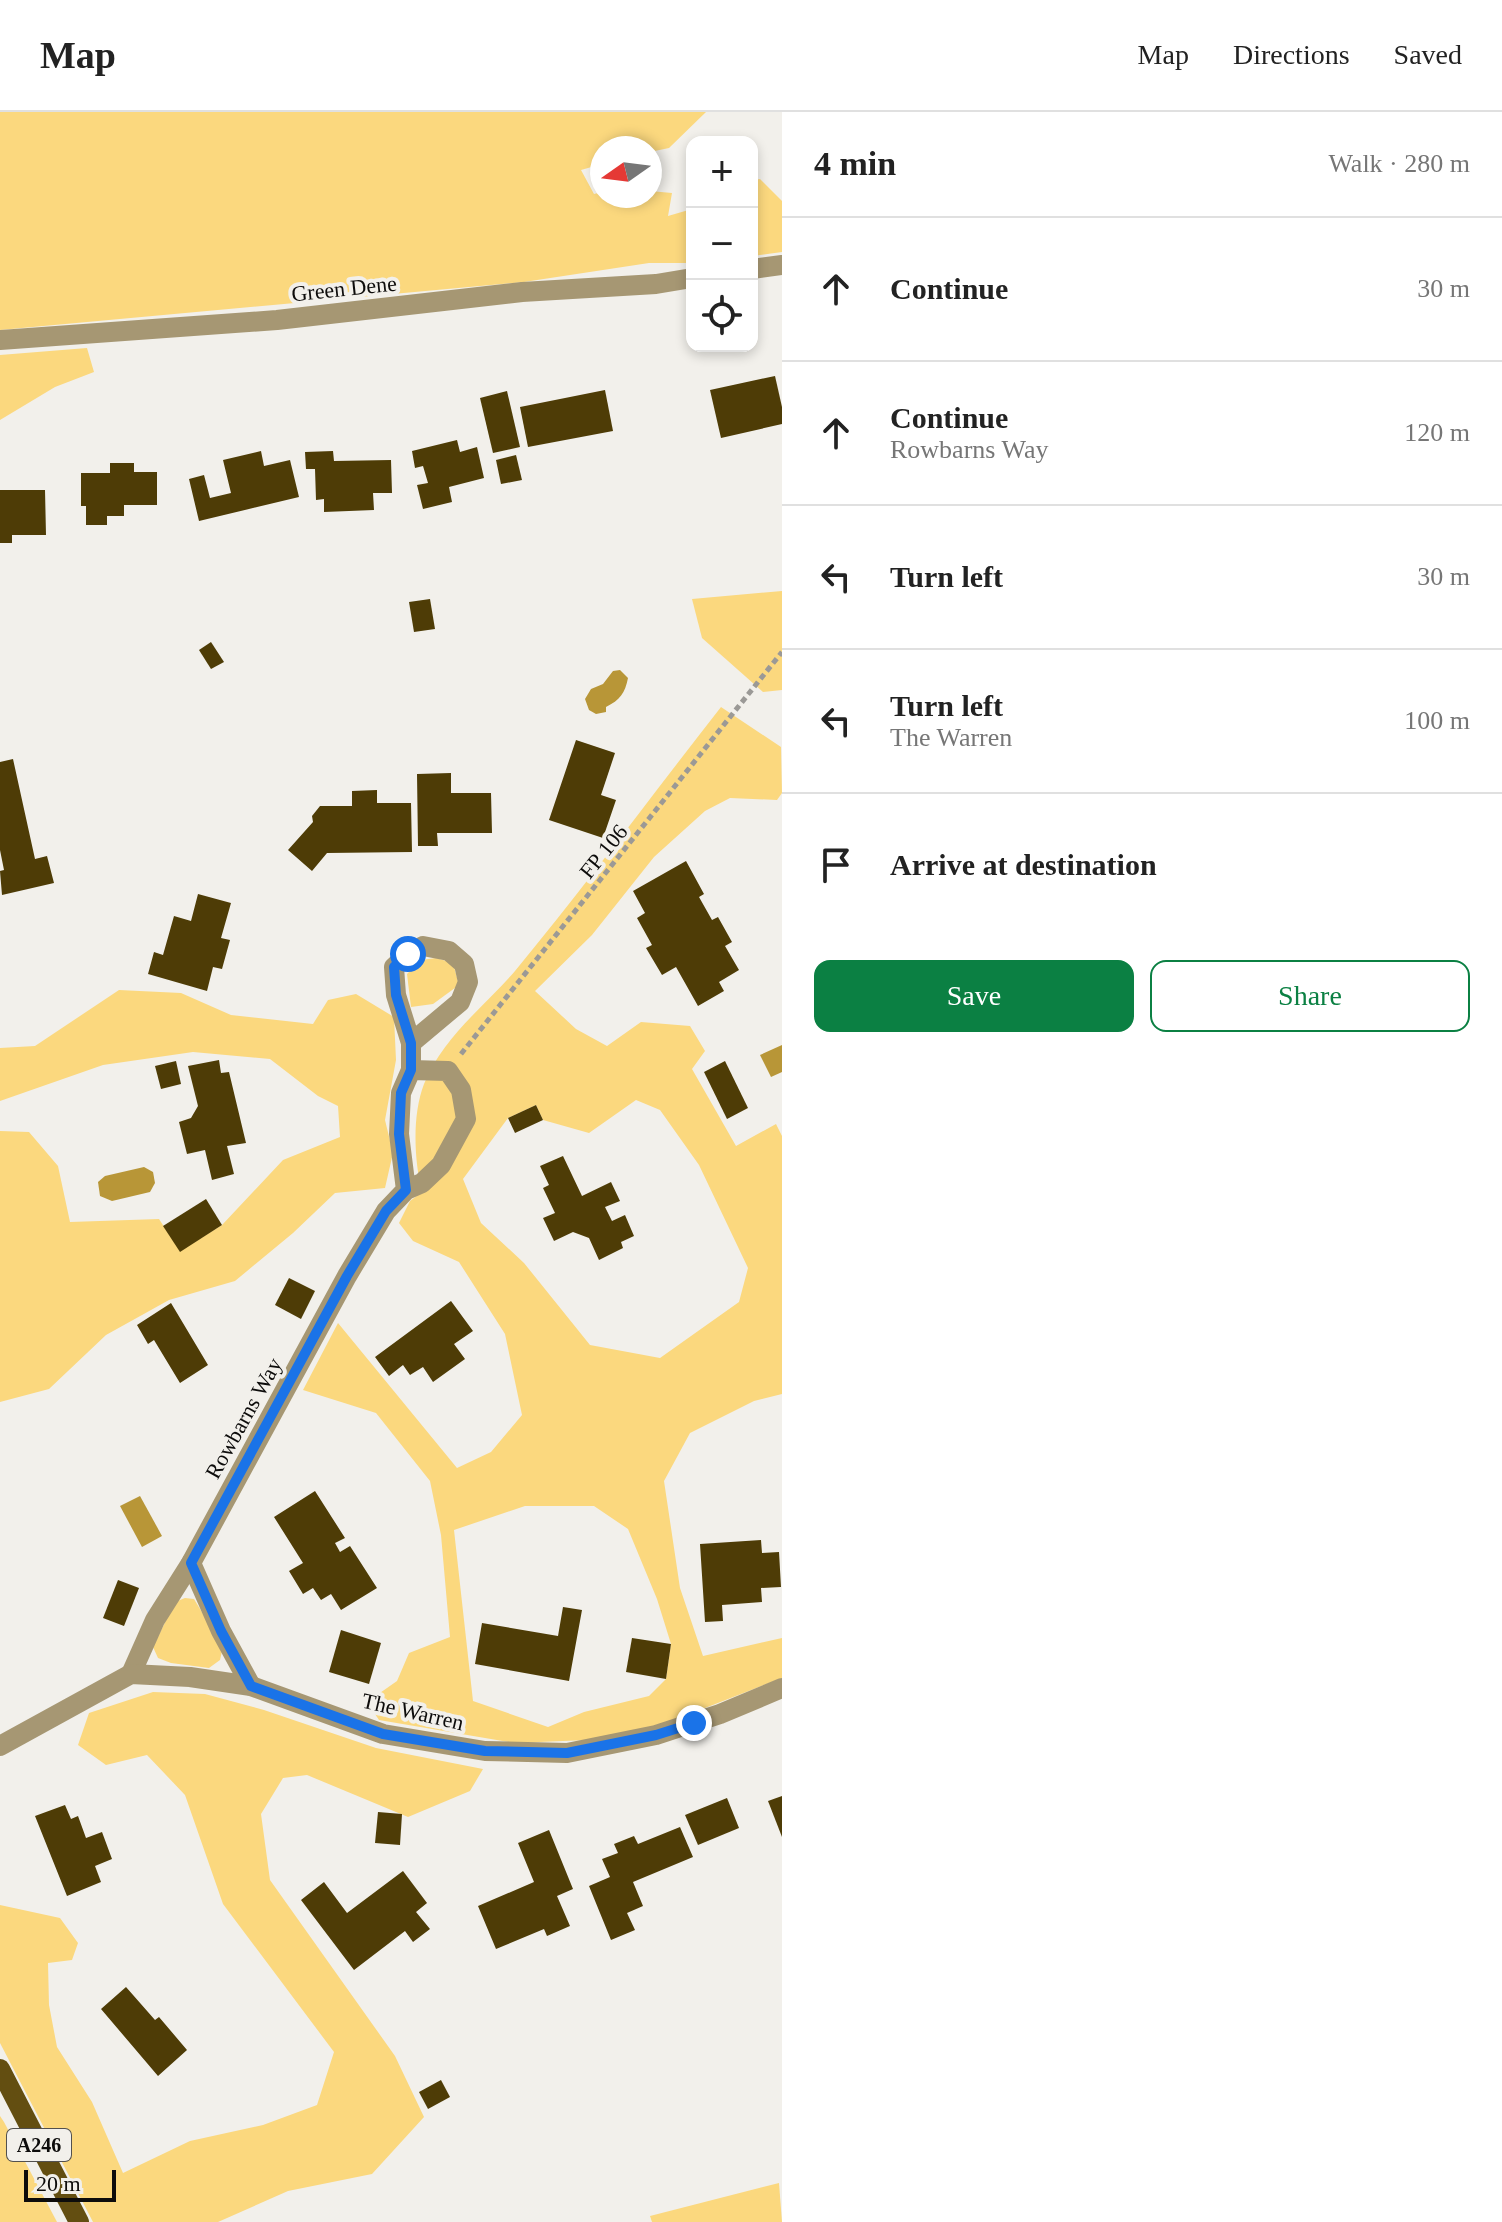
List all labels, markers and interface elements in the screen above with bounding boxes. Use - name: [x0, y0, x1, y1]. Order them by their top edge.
- text: Map: [40, 34, 116, 76]
- text: Map: [1138, 39, 1189, 70]
- text: Directions: [1233, 39, 1350, 70]
- text: Saved: [1394, 39, 1462, 70]
- north arrow: [590, 136, 662, 208]
- map controls: [686, 136, 758, 352]
- button: +: [686, 136, 758, 208]
- text: 4 min: [814, 145, 896, 182]
- text: Walk · 280 m: [1328, 149, 1470, 178]
- button: −: [686, 208, 758, 280]
- icon: ahead: [814, 267, 858, 311]
- street label: Green Dene: [290, 271, 398, 306]
- text: Continue: [890, 272, 1008, 305]
- text: 30 m: [1417, 274, 1470, 303]
- button: locate: [686, 280, 758, 352]
- text: Continue: [890, 401, 1008, 434]
- icon: ahead: [814, 411, 858, 455]
- text: 120 m: [1404, 418, 1470, 447]
- text: Rowbarns Way: [890, 435, 1048, 464]
- icon: left: [814, 555, 858, 599]
- text: Turn left: [890, 560, 1003, 593]
- text: 30 m: [1417, 562, 1470, 591]
- text: Turn left: [890, 689, 1003, 722]
- icon: left: [814, 699, 858, 743]
- text: 100 m: [1404, 706, 1470, 735]
- text: The Warren: [890, 723, 1012, 752]
- street label: FP 106: [574, 819, 633, 883]
- icon: arrive: [814, 843, 858, 887]
- text: Arrive at destination: [890, 848, 1157, 881]
- route start: [390, 936, 426, 972]
- button: Save: [814, 960, 1134, 1032]
- button: Share: [1150, 960, 1470, 1032]
- street label: Rowbarns Way: [200, 1354, 287, 1483]
- street label: The Warren: [360, 1688, 466, 1735]
- route end: [676, 1705, 712, 1741]
- road number: A246: [7, 2129, 71, 2161]
- scale bar: [24, 2166, 116, 2202]
- text: 20 m: [36, 2171, 81, 2196]

